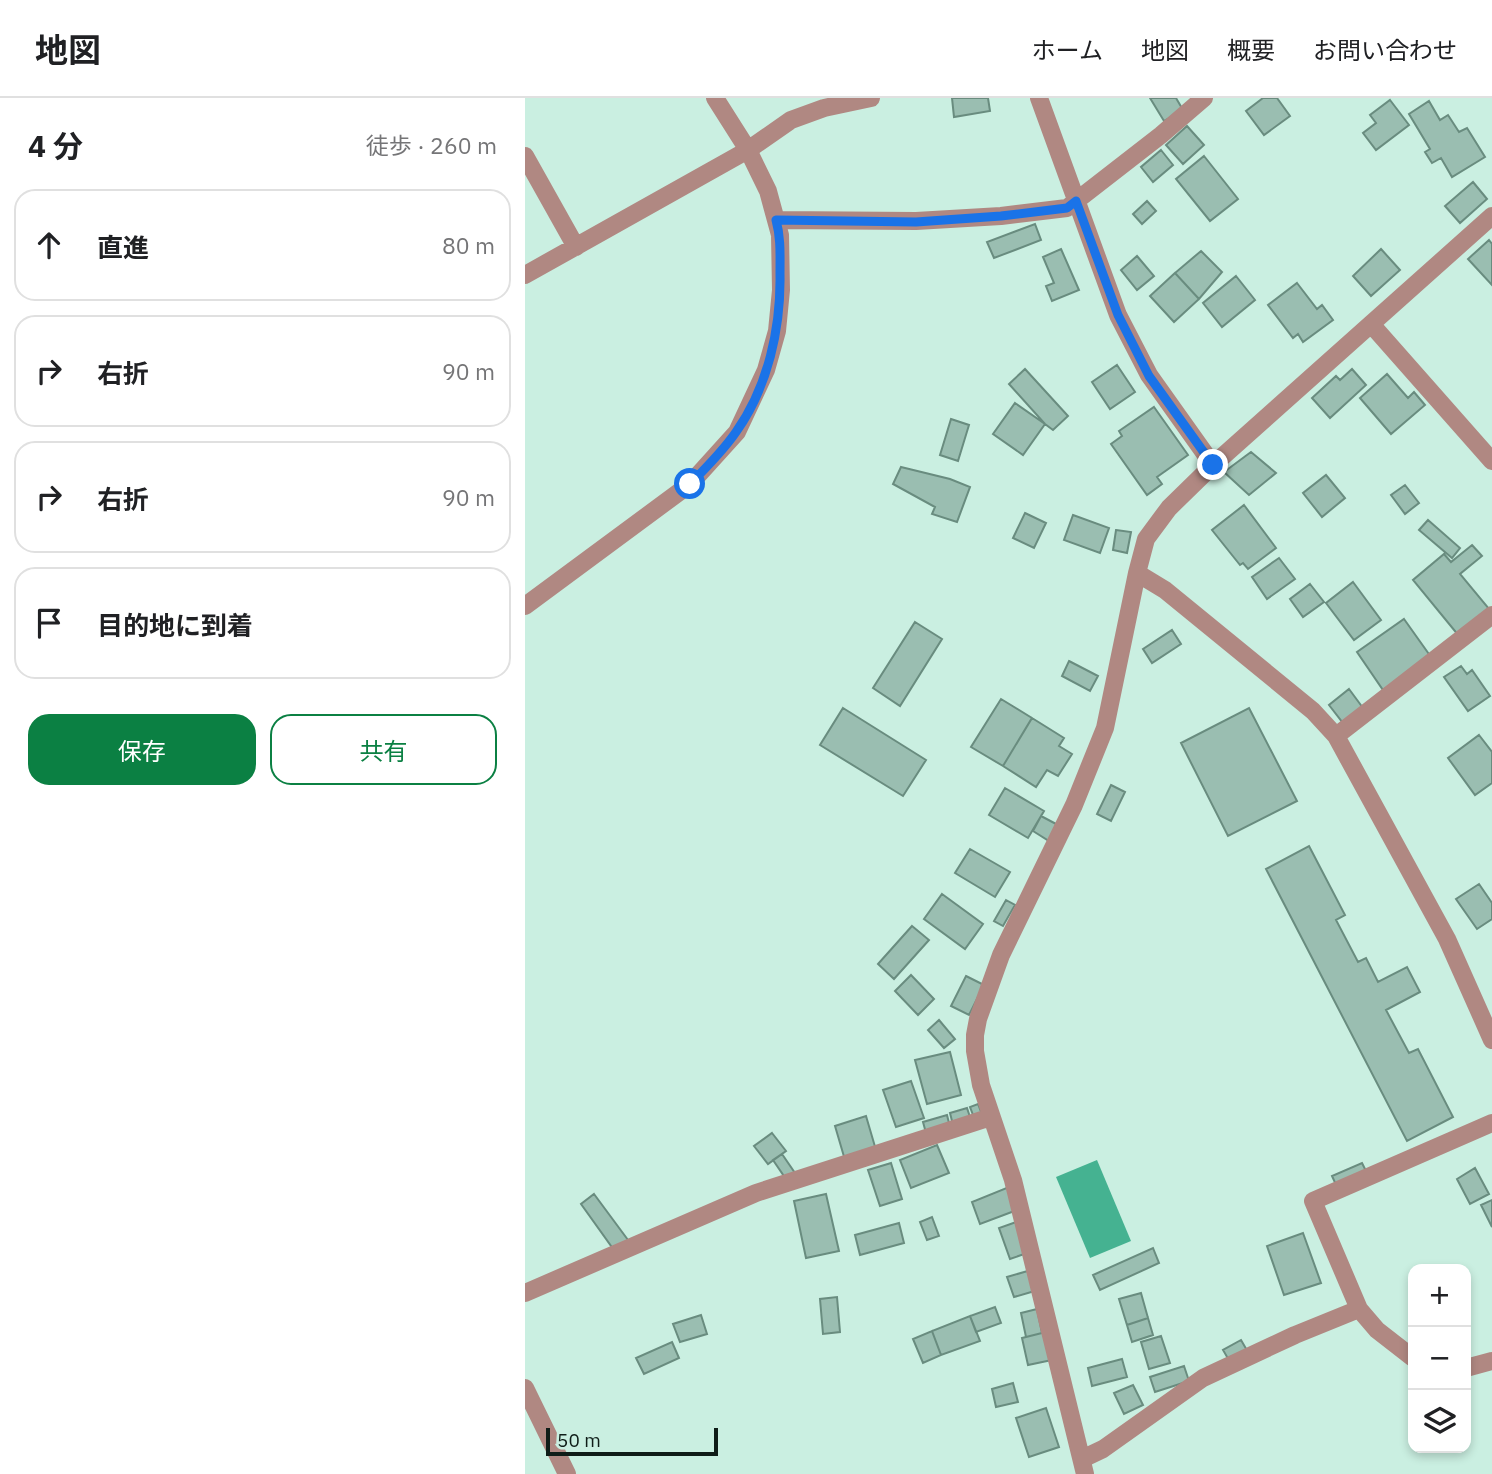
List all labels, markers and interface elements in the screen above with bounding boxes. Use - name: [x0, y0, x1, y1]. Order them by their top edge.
- text: 地図: [35, 28, 101, 71]
- text: ホーム: [1032, 34, 1103, 66]
- text: 地図: [1141, 34, 1189, 66]
- text: 概要: [1227, 34, 1275, 66]
- text: お問い合わせ: [1313, 34, 1457, 66]
- text: 4 分: [28, 126, 83, 165]
- text: 徒歩 · 260 m: [366, 130, 497, 160]
- icon: ahead: [30, 226, 68, 264]
- text: 直進: [97, 230, 149, 264]
- text: 80 m: [442, 230, 495, 260]
- icon: right: [30, 352, 68, 390]
- text: 右折: [97, 356, 149, 390]
- text: 90 m: [442, 356, 495, 386]
- route end: [1197, 449, 1228, 480]
- route start: [674, 468, 705, 499]
- icon: right: [30, 478, 68, 516]
- text: 右折: [97, 482, 149, 516]
- text: 90 m: [442, 482, 495, 512]
- icon: arrive: [30, 604, 68, 642]
- text: 目的地に到着: [97, 608, 253, 642]
- button: 保存: [28, 714, 256, 785]
- button: 共有: [270, 714, 497, 785]
- map controls: [1408, 1264, 1471, 1453]
- button: +: [1408, 1264, 1471, 1327]
- button: −: [1408, 1327, 1471, 1390]
- button: layers: [1408, 1390, 1471, 1453]
- scale bar: [546, 1425, 717, 1457]
- text: 50 m: [557, 1428, 601, 1452]

